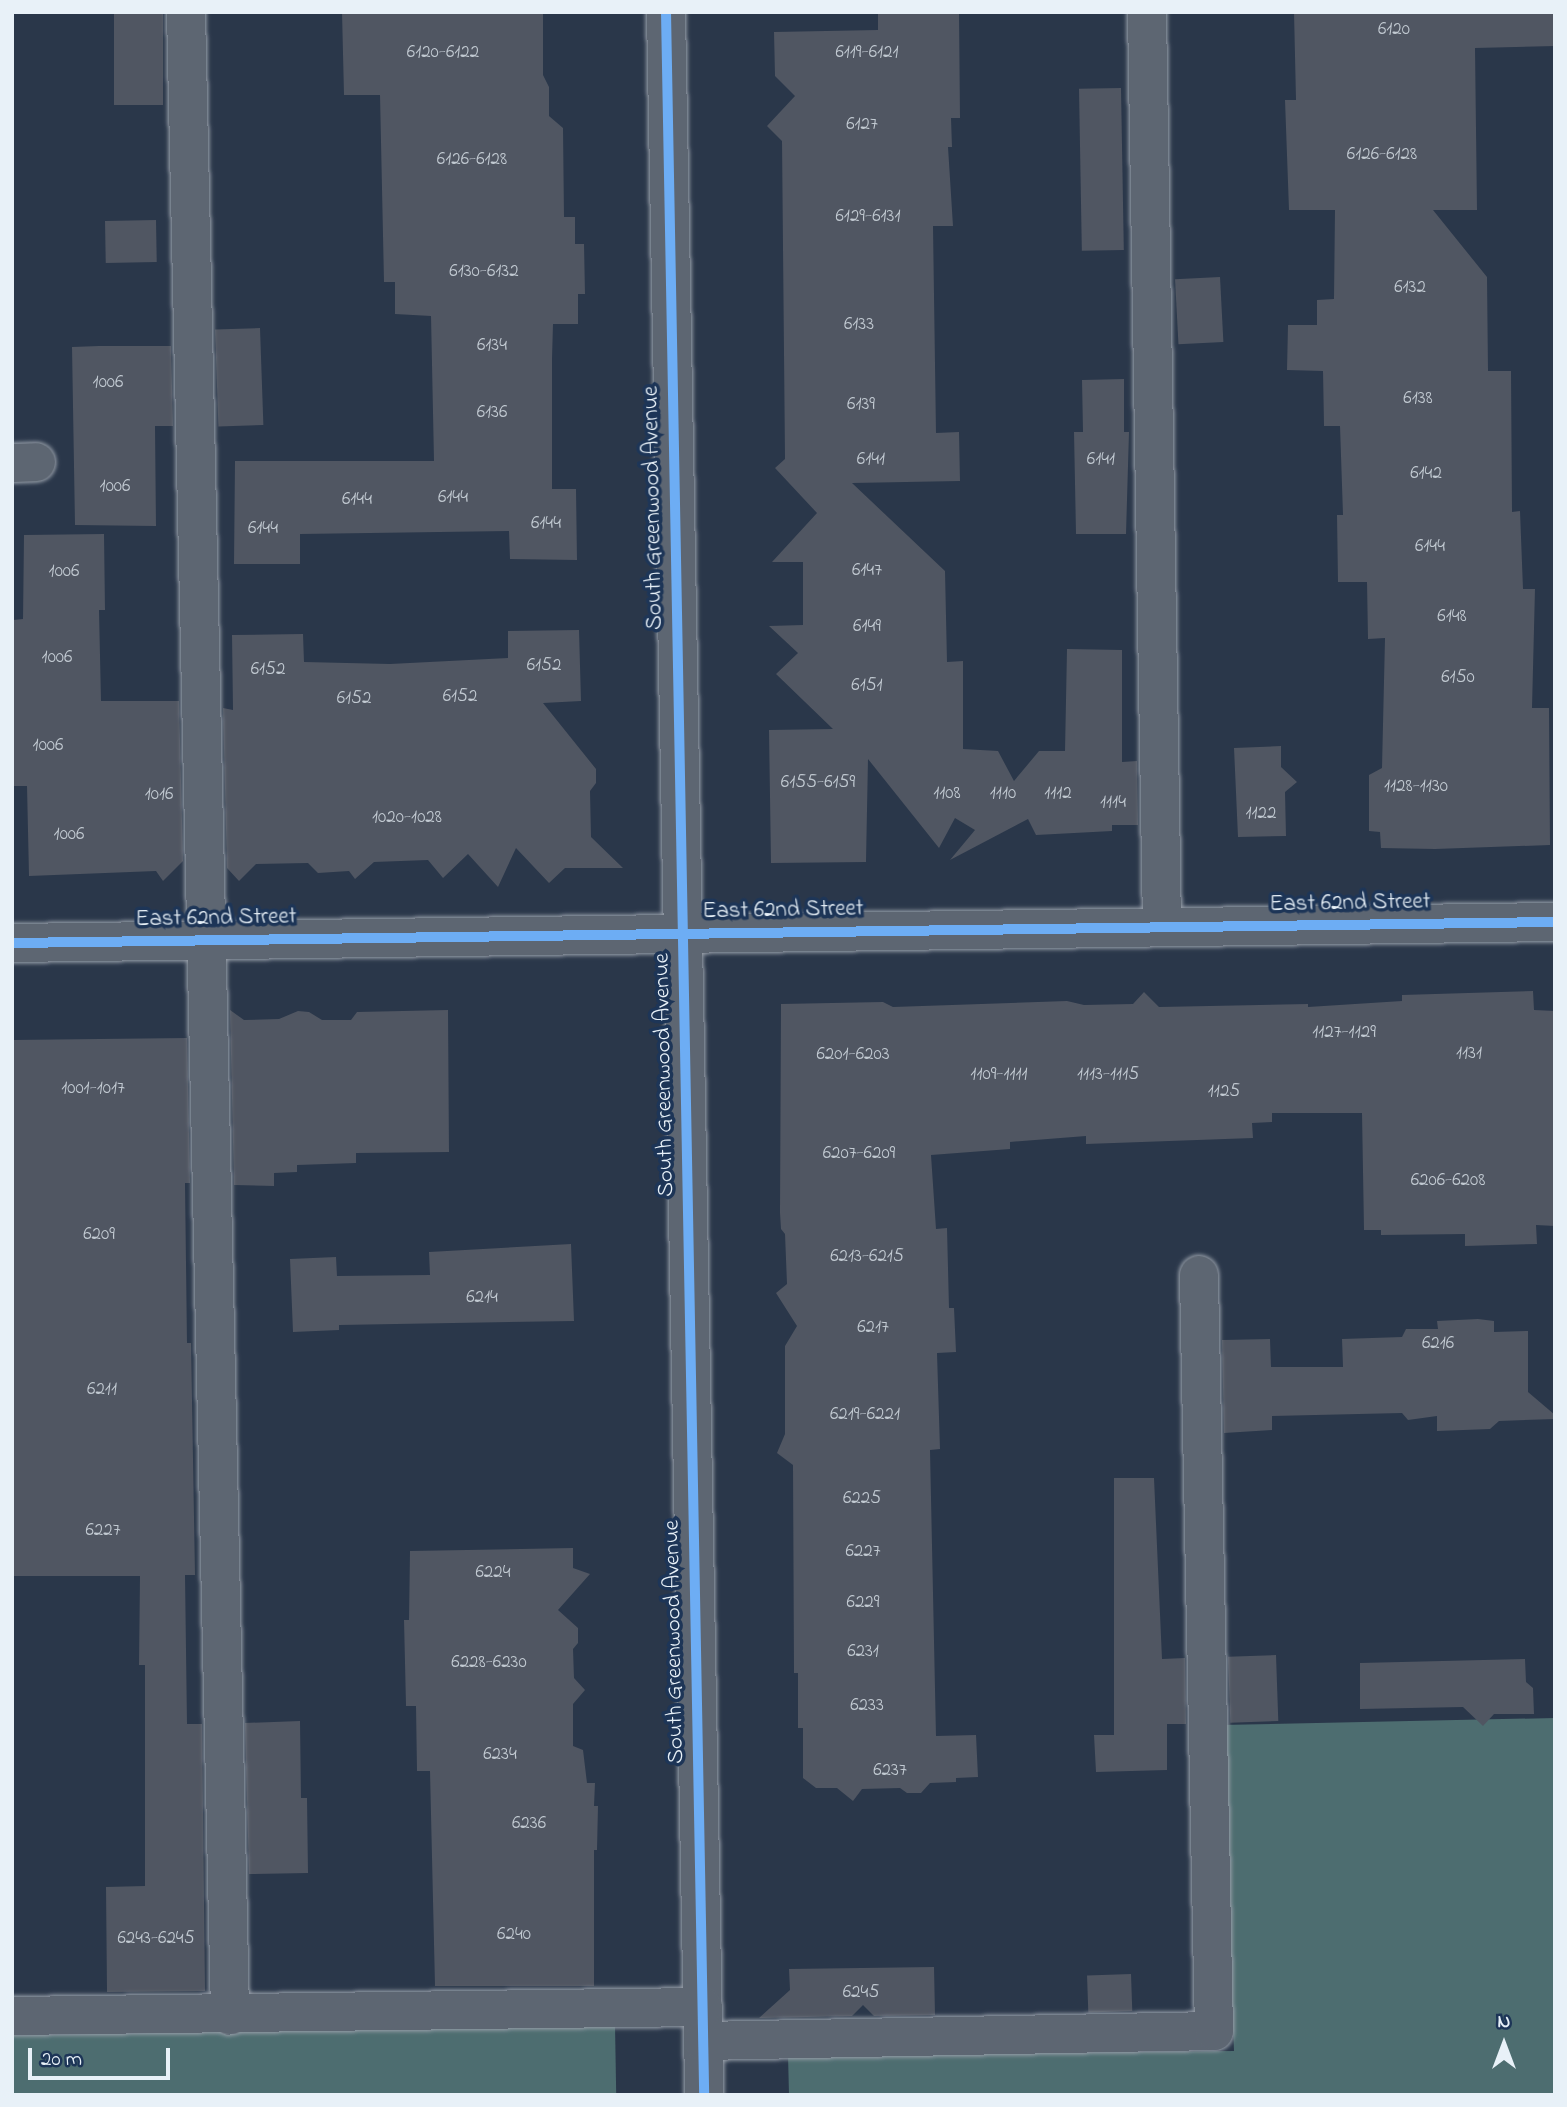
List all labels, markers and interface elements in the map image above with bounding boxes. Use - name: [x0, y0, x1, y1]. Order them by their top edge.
- house number: 6120: [1378, 19, 1410, 41]
- house number: 6120-6122: [407, 42, 479, 64]
- house number: 6119-6121: [835, 42, 899, 64]
- house number: 6127: [846, 114, 878, 136]
- house number: 6126-6128: [1347, 144, 1417, 166]
- house number: 6126-6128: [437, 149, 507, 171]
- house number: 6129-6131: [836, 206, 900, 228]
- house number: 6130-6132: [449, 261, 519, 283]
- house number: 6132: [1394, 277, 1426, 299]
- house number: 6133: [844, 314, 874, 336]
- house number: 6134: [477, 335, 507, 357]
- house number: 1006: [93, 372, 123, 394]
- street label: South Greenwood Avenue: [638, 386, 670, 630]
- house number: 6138: [1403, 388, 1433, 410]
- house number: 6139: [847, 394, 875, 416]
- house number: 6136: [477, 402, 507, 424]
- house number: 6141: [857, 449, 885, 471]
- house number: 6141: [1087, 449, 1115, 471]
- house number: 6142: [1410, 463, 1442, 485]
- house number: 1006: [100, 476, 130, 498]
- house number: 6144: [438, 487, 468, 509]
- house number: 6144: [342, 489, 372, 511]
- house number: 6144: [531, 513, 561, 535]
- house number: 6144: [248, 518, 278, 540]
- house number: 6144: [1415, 536, 1445, 558]
- house number: 6147: [852, 560, 882, 582]
- house number: 1006: [49, 561, 79, 583]
- house number: 6148: [1437, 606, 1467, 628]
- house number: 6149: [853, 616, 881, 638]
- house number: 1006: [42, 647, 72, 669]
- house number: 6152: [527, 655, 561, 677]
- house number: 6152: [251, 659, 285, 681]
- house number: 6150: [1441, 667, 1475, 689]
- house number: 6151: [851, 675, 883, 697]
- house number: 6152: [443, 686, 477, 708]
- house number: 6152: [337, 688, 371, 710]
- house number: 1006: [33, 735, 63, 757]
- house number: 6155-6159: [781, 772, 855, 794]
- house number: 1128-1130: [1384, 776, 1448, 798]
- house number: 1108: [933, 783, 961, 805]
- house number: 1110: [990, 783, 1016, 805]
- house number: 1112: [1044, 783, 1072, 805]
- house number: 1016: [145, 784, 173, 806]
- house number: 1114: [1100, 792, 1126, 814]
- house number: 1122: [1246, 803, 1276, 825]
- house number: 1020-1028: [372, 807, 442, 829]
- house number: 1006: [54, 824, 84, 846]
- street label: East 62nd Street: [1269, 889, 1431, 919]
- street label: East 62nd Street: [702, 896, 864, 926]
- street label: East 62nd Street: [135, 904, 297, 934]
- street label: South Greenwood Avenue: [649, 953, 681, 1197]
- house number: 1127-1129: [1312, 1022, 1376, 1044]
- house number: 1131: [1456, 1043, 1482, 1065]
- house number: 6201-6203: [816, 1044, 890, 1066]
- house number: 1109-1111: [970, 1064, 1028, 1086]
- house number: 1113-1115: [1077, 1064, 1139, 1086]
- house number: 1001-1017: [61, 1078, 125, 1100]
- house number: 1125: [1208, 1081, 1240, 1103]
- house number: 6207-6209: [823, 1143, 895, 1165]
- house number: 6206-6208: [1411, 1170, 1485, 1192]
- house number: 6209: [83, 1224, 115, 1246]
- house number: 6213-6215: [830, 1246, 904, 1268]
- house number: 6214: [466, 1287, 498, 1309]
- house number: 6217: [857, 1317, 889, 1339]
- house number: 6216: [1422, 1333, 1454, 1355]
- house number: 6211: [87, 1379, 117, 1401]
- house number: 6219-6221: [830, 1404, 900, 1426]
- house number: 6225: [843, 1488, 881, 1510]
- house number: 6227: [85, 1520, 121, 1542]
- street label: South Greenwood Avenue: [659, 1520, 691, 1764]
- house number: 6227: [845, 1541, 881, 1563]
- house number: 6224: [475, 1562, 511, 1584]
- house number: 6229: [847, 1592, 879, 1614]
- house number: 6231: [847, 1641, 879, 1663]
- house number: 6228-6230: [451, 1652, 527, 1674]
- house number: 6233: [850, 1695, 884, 1717]
- house number: 6234: [483, 1744, 517, 1766]
- house number: 6237: [873, 1760, 907, 1782]
- house number: 6236: [512, 1813, 546, 1835]
- house number: 6240: [497, 1924, 531, 1946]
- house number: 6243-6245: [117, 1928, 195, 1950]
- house number: 6245: [843, 1982, 879, 2004]
- north arrow: [1469, 2009, 1539, 2079]
- text: N: [1498, 2009, 1510, 2036]
- scale bar: [32, 2034, 173, 2078]
- text: 20 m: [41, 2045, 82, 2075]

